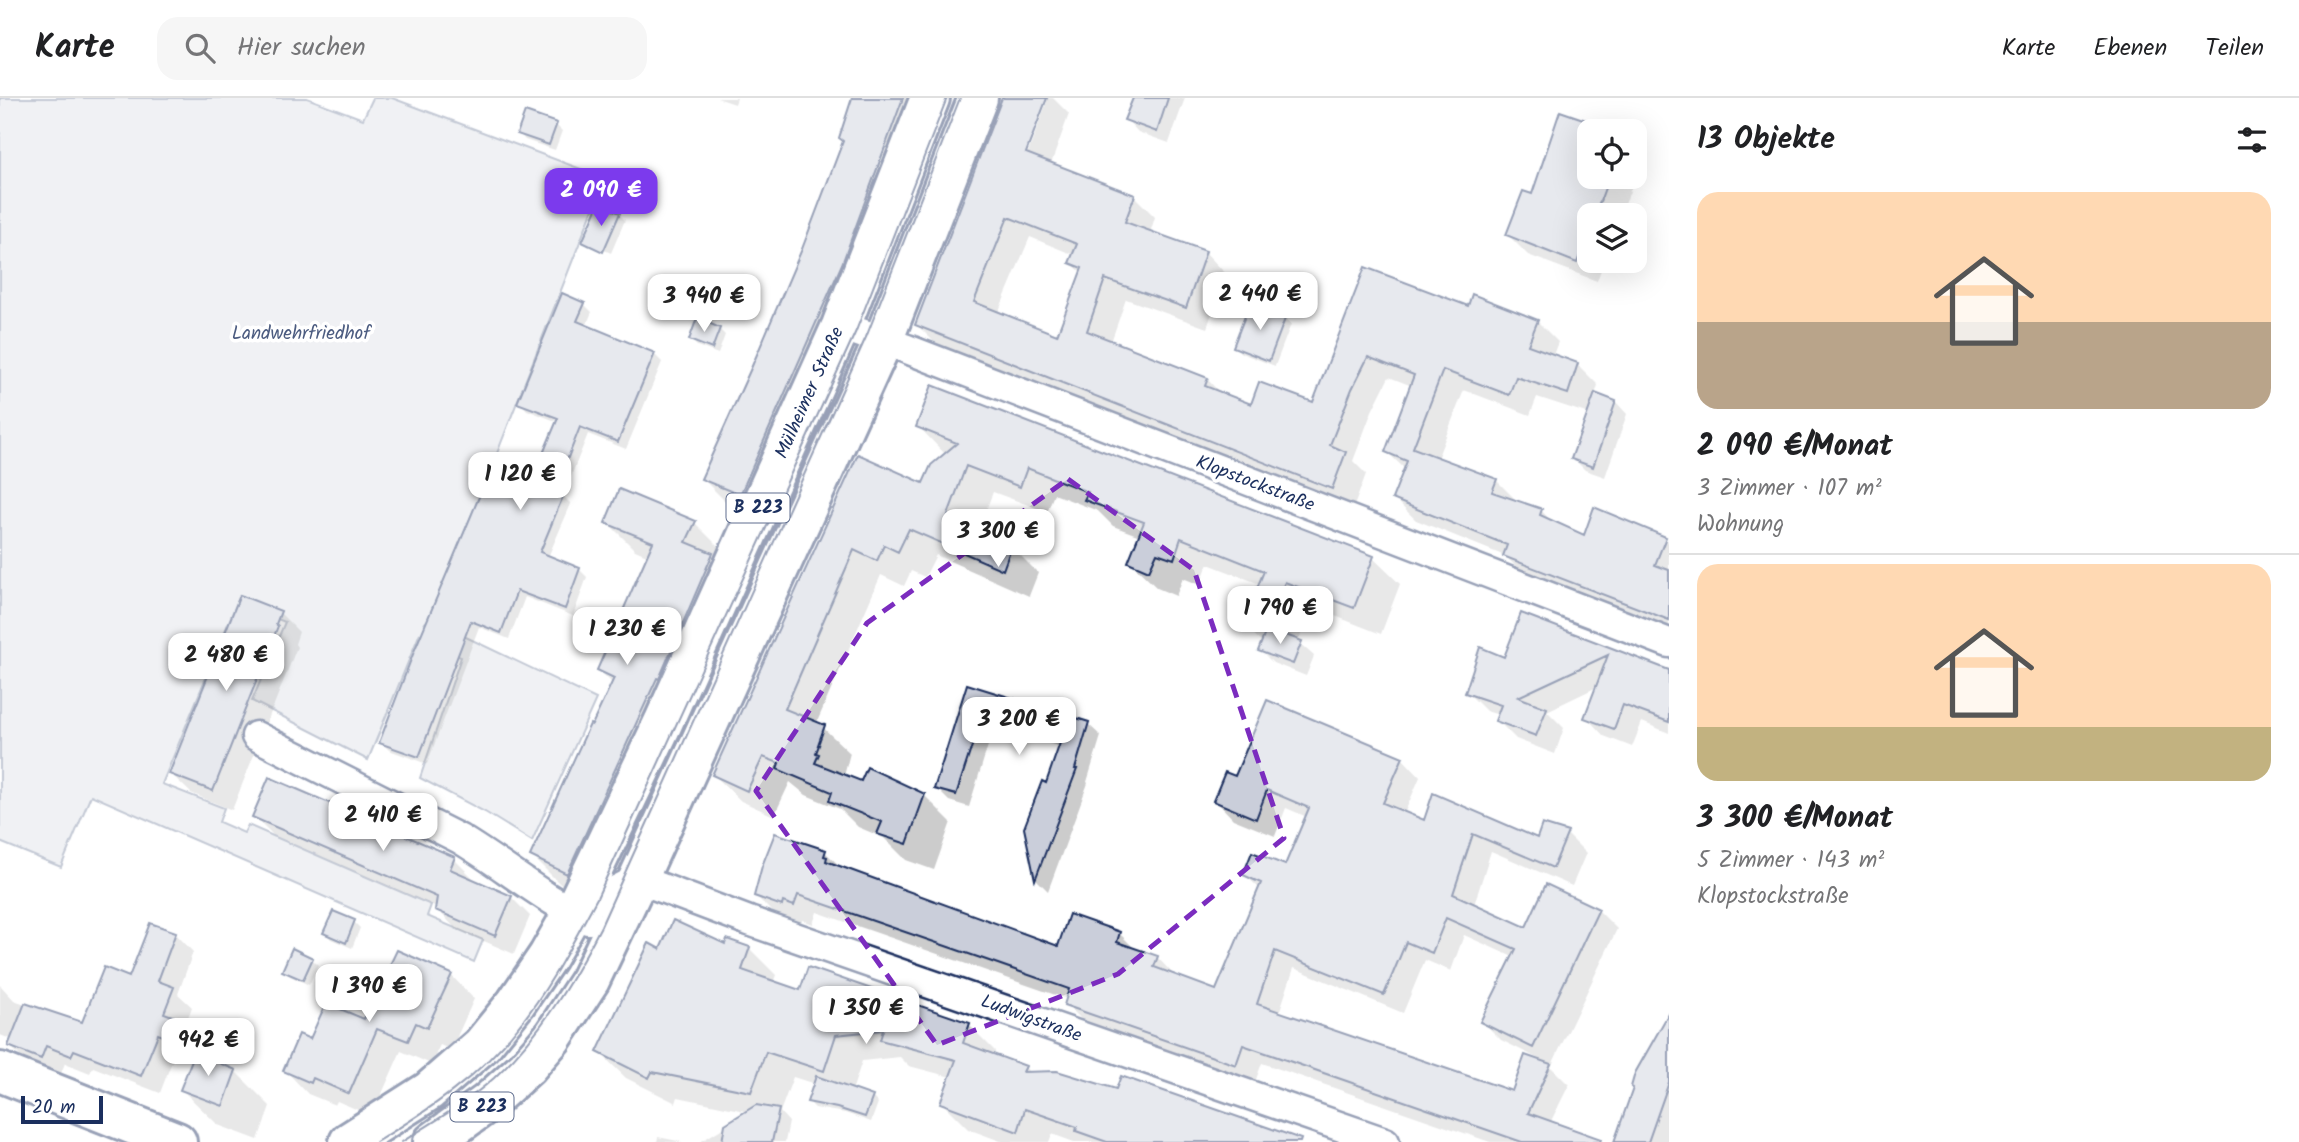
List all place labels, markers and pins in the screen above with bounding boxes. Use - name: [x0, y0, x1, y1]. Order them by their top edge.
- pin: 2 090 €: [536, 169, 666, 228]
- pin: 2 440 €: [1195, 272, 1325, 332]
- pin: 3 940 €: [639, 274, 769, 334]
- pin: 1 120 €: [455, 452, 585, 512]
- pin: 3 300 €: [933, 510, 1063, 569]
- pin: 1 790 €: [1215, 587, 1345, 646]
- pin: 1 230 €: [562, 608, 692, 667]
- pin: 2 480 €: [161, 634, 291, 693]
- pin: 3 200 €: [954, 698, 1084, 757]
- pin: 2 410 €: [318, 794, 448, 853]
- pin: 1 390 €: [304, 964, 434, 1024]
- pin: 1 350 €: [801, 986, 931, 1046]
- pin: 942 €: [159, 1018, 257, 1078]

